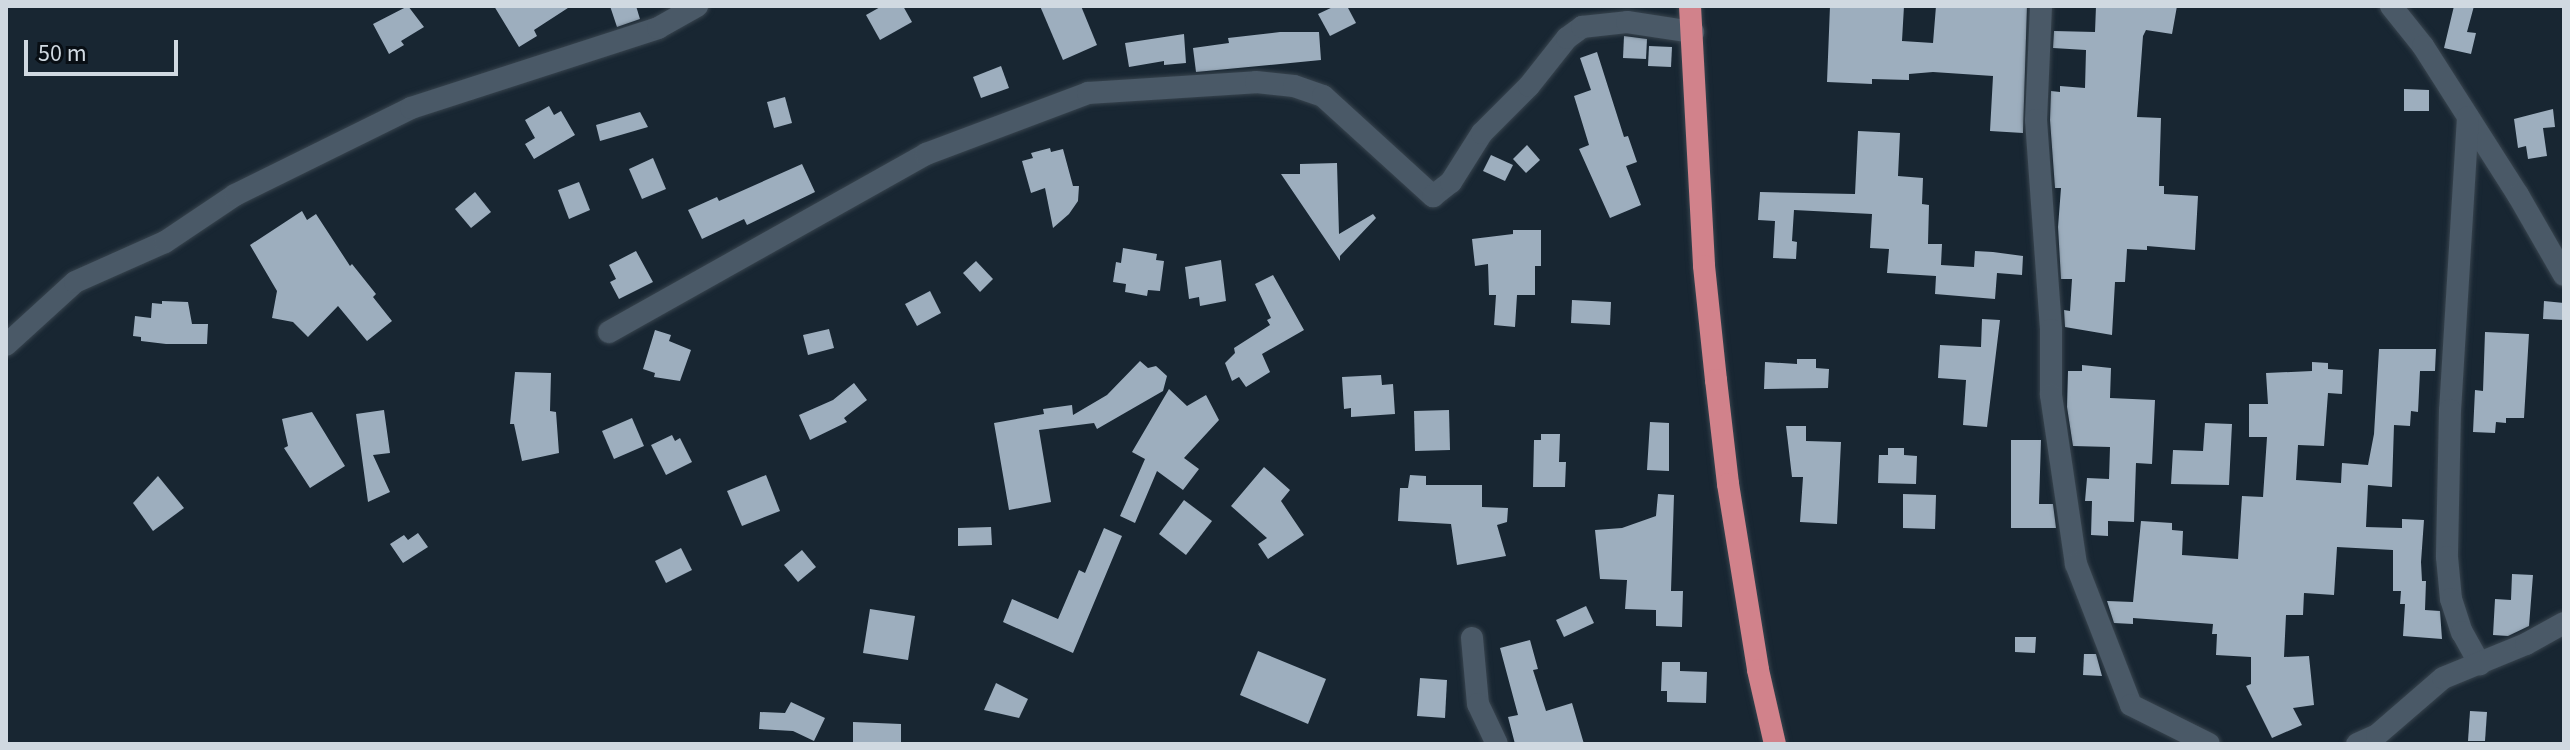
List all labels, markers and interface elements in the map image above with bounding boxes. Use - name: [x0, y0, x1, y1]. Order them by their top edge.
- scale bar: [28, 24, 182, 74]
- text: 50 m: [38, 36, 87, 71]

